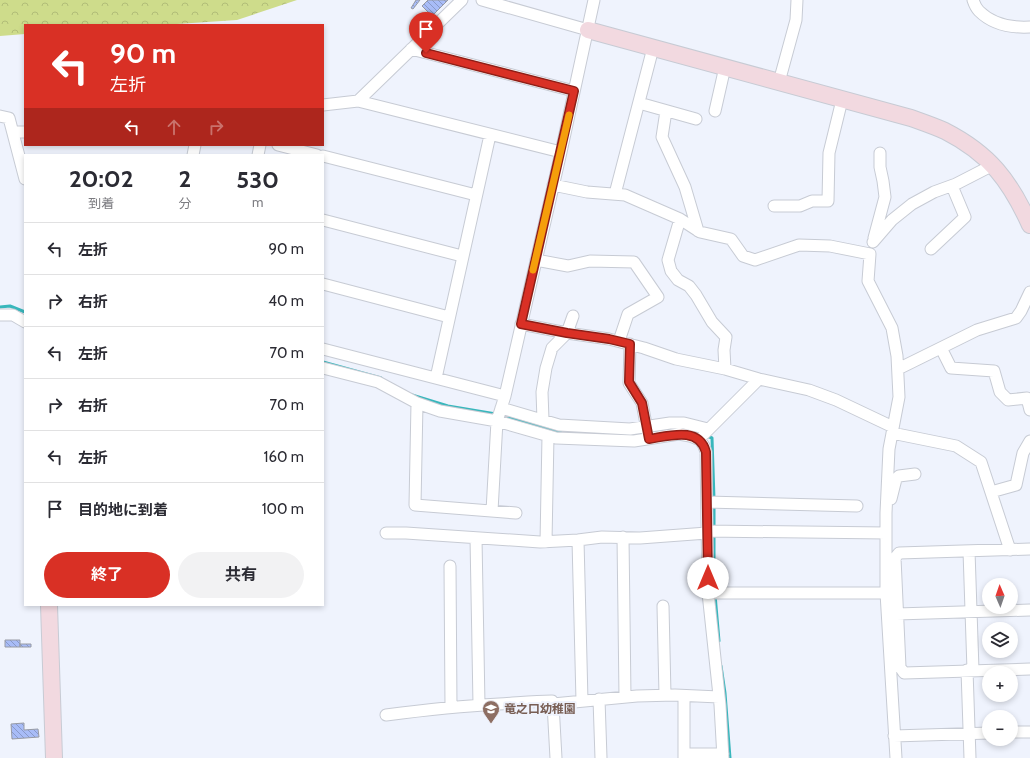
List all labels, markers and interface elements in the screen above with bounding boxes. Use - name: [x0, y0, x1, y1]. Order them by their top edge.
- pin: [409, 12, 443, 53]
- icon: arrive: [415, 18, 437, 40]
- text: 90 m: [110, 36, 176, 70]
- icon: left: [44, 40, 96, 92]
- text: 左折: [110, 74, 146, 96]
- icon: left: [121, 116, 143, 138]
- icon: ahead: [163, 116, 185, 138]
- icon: right: [205, 116, 227, 138]
- text: 20:02: [69, 164, 134, 193]
- text: 2: [179, 164, 191, 193]
- text: 530: [236, 165, 279, 194]
- text: m: [252, 194, 263, 210]
- text: 到着: [88, 195, 114, 211]
- text: 分: [178, 195, 191, 211]
- icon: left: [44, 238, 66, 260]
- text: 90 m: [268, 240, 304, 258]
- text: 左折: [78, 241, 108, 259]
- icon: right: [44, 290, 66, 312]
- text: 40 m: [268, 292, 304, 310]
- text: 右折: [78, 293, 108, 311]
- icon: left: [44, 342, 66, 364]
- text: 70 m: [270, 344, 304, 362]
- text: 左折: [78, 345, 108, 363]
- icon: right: [44, 394, 66, 416]
- text: 70 m: [270, 396, 304, 414]
- text: 右折: [78, 397, 108, 415]
- icon: left: [44, 446, 66, 468]
- text: 160 m: [264, 448, 304, 466]
- text: 左折: [78, 449, 108, 467]
- icon: arrive: [44, 498, 66, 520]
- text: 100 m: [262, 500, 304, 518]
- text: 目的地に到着: [78, 501, 168, 519]
- button: 終了: [44, 552, 170, 598]
- button: 共有: [178, 552, 304, 598]
- position arrow: [687, 557, 729, 599]
- north arrow: [982, 578, 1018, 614]
- map controls: [982, 578, 1018, 746]
- button: layers: [982, 622, 1018, 658]
- button: +: [982, 666, 1018, 702]
- school or university icon: 竜之口幼稚園: [481, 699, 501, 724]
- place label: 竜之口幼稚園: [504, 701, 576, 716]
- button: −: [982, 710, 1018, 746]

